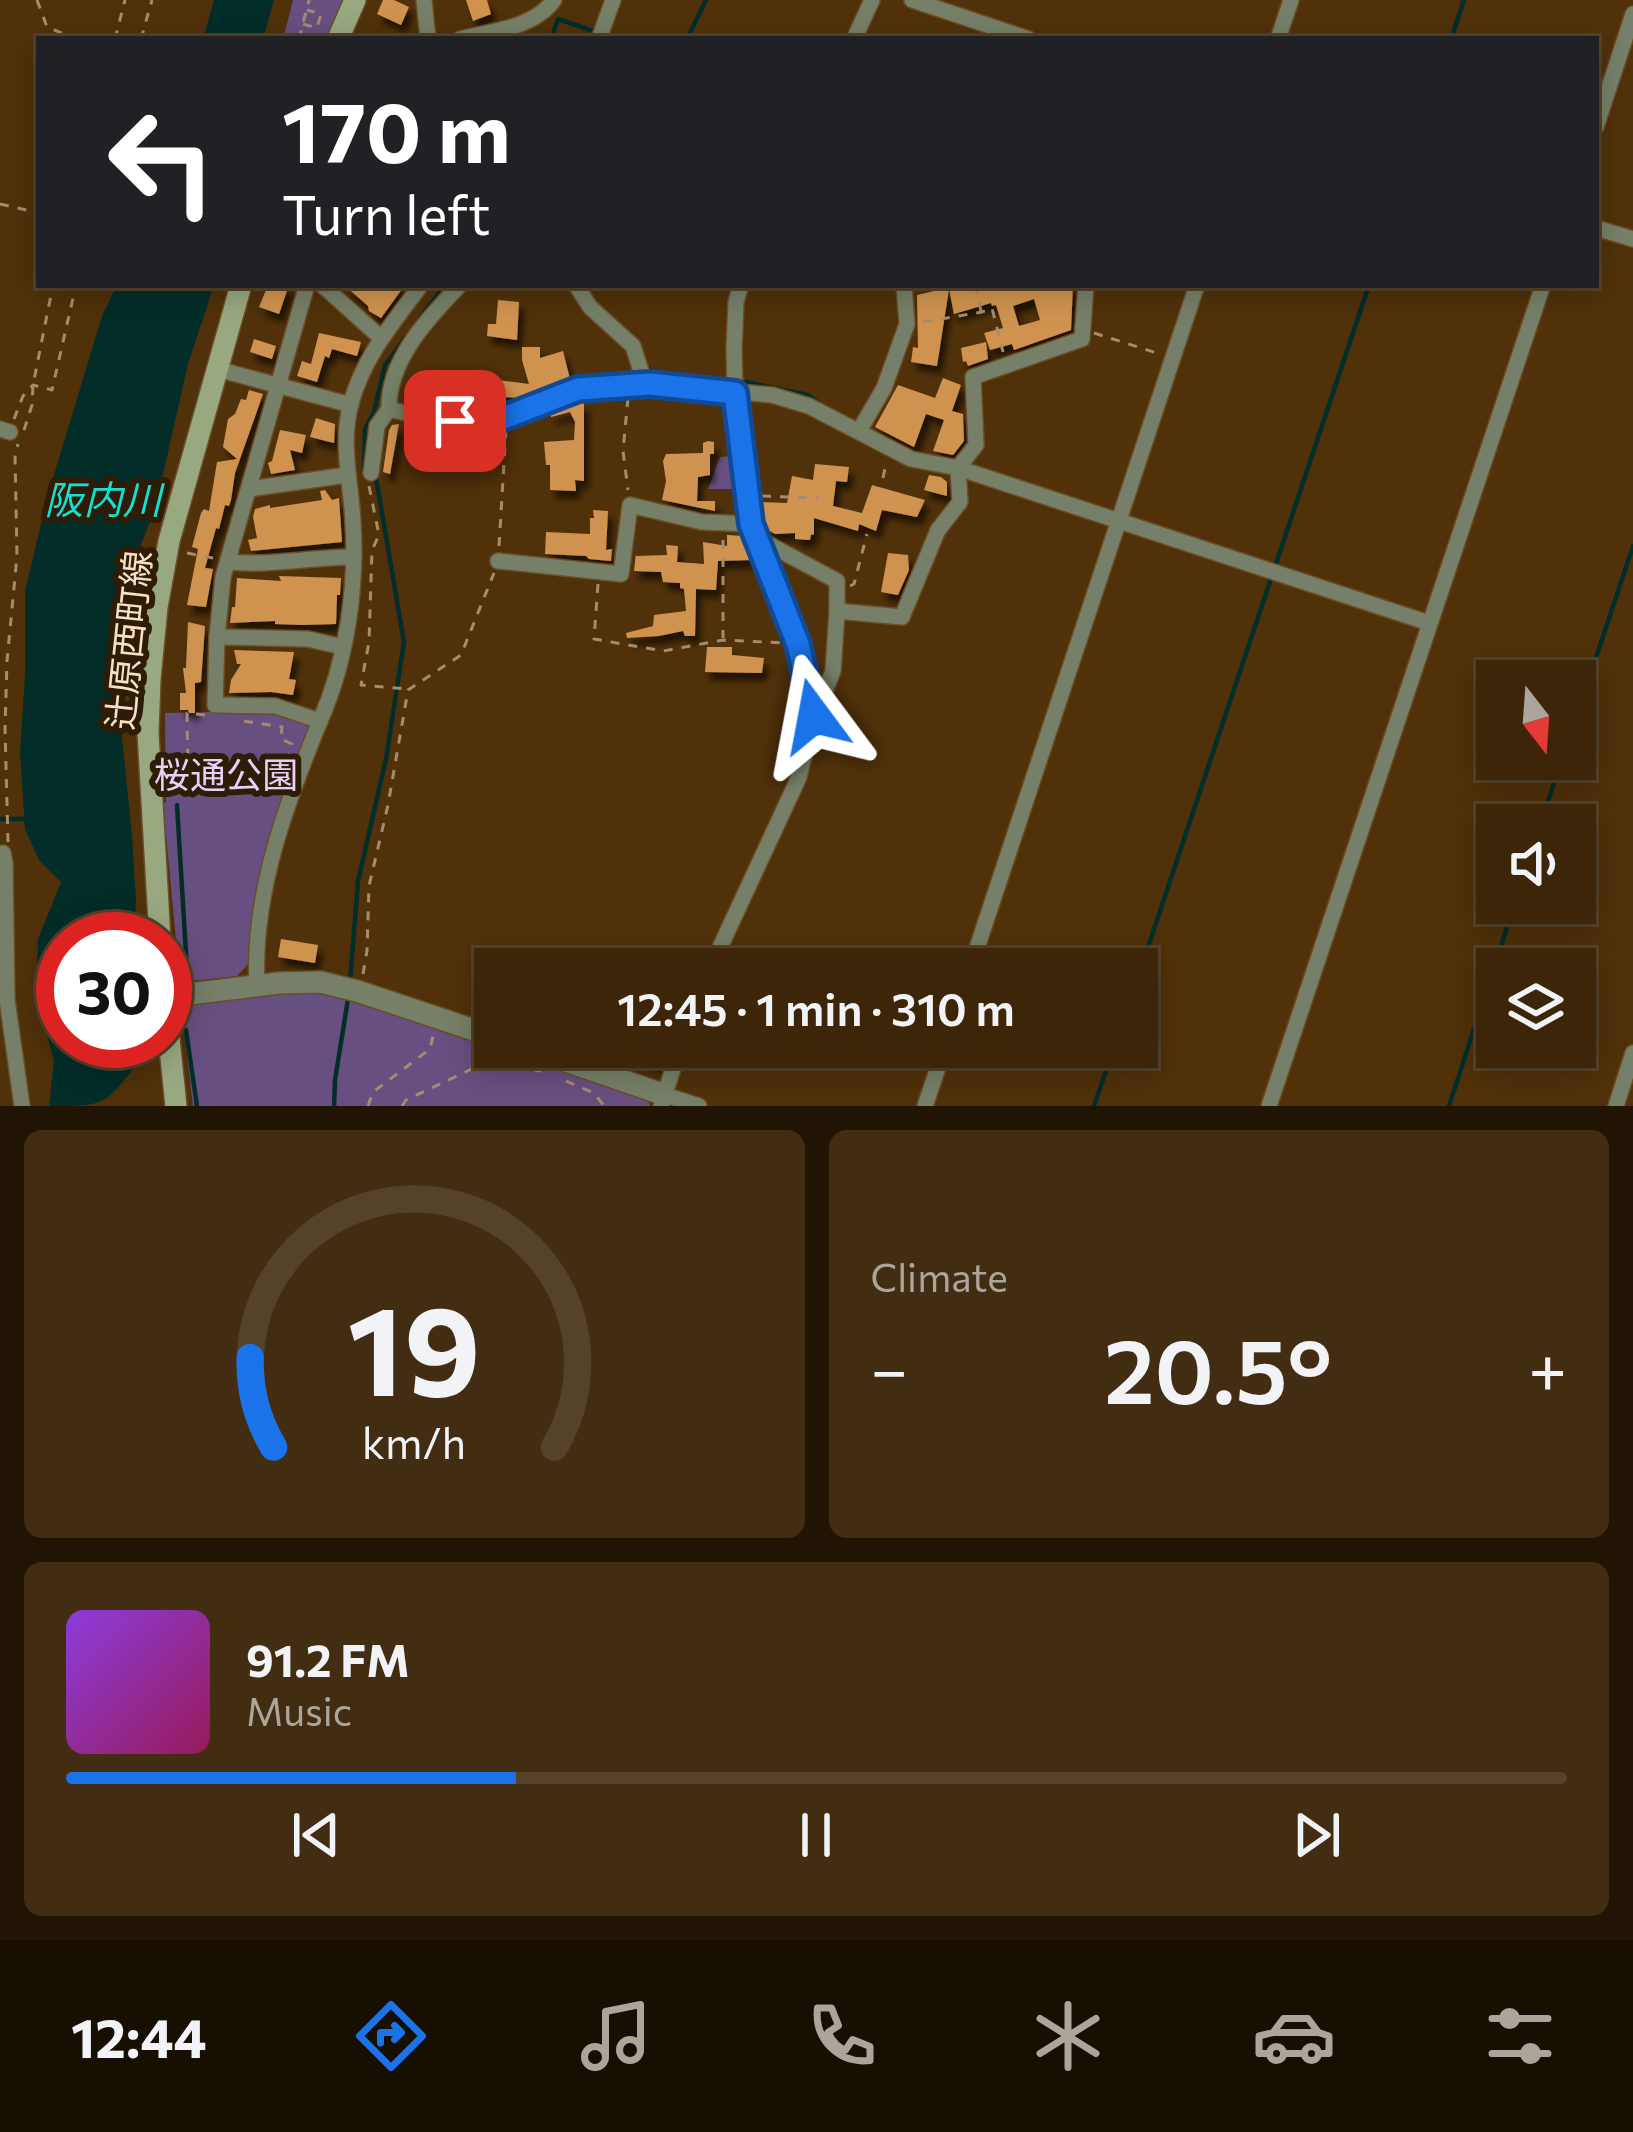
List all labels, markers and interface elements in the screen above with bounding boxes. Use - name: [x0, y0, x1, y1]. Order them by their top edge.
- text: 170 m: [282, 78, 511, 180]
- icon: left: [84, 84, 240, 240]
- text: Turn left: [282, 180, 490, 246]
- pin: [404, 370, 506, 472]
- icon: arrive: [422, 388, 488, 454]
- water label: 阪内川: [44, 474, 165, 522]
- street label: 辻原西町線: [96, 548, 158, 732]
- position arrow: [751, 653, 877, 779]
- north arrow: [1476, 660, 1596, 780]
- map controls: [1476, 660, 1596, 1068]
- park label: 桜通公園: [154, 751, 298, 795]
- button: sound: [1476, 804, 1596, 924]
- speed limit sign: 30: [36, 912, 192, 1068]
- button: layers: [1476, 948, 1596, 1068]
- text: 12:45 · 1 min · 310 m: [617, 980, 1015, 1035]
- text: Climate: [871, 1252, 1008, 1300]
- text: 19: [348, 1269, 481, 1422]
- text: 20.5°: [1104, 1312, 1332, 1423]
- text: −: [871, 1327, 908, 1408]
- text: +: [1528, 1327, 1567, 1408]
- text: km/h: [362, 1415, 466, 1468]
- text: 91.2 FM: [246, 1631, 410, 1686]
- text: Music: [246, 1686, 352, 1734]
- icon: previous: [283, 1802, 349, 1868]
- icon: pause: [783, 1802, 849, 1868]
- icon: next: [1284, 1802, 1350, 1868]
- icon: directions: [349, 1994, 433, 2078]
- icon: music: [574, 1994, 658, 2078]
- icon: phone: [800, 1994, 884, 2078]
- icon: climate: [1026, 1994, 1110, 2078]
- icon: car: [1252, 1994, 1336, 2078]
- icon: filters: [1478, 1994, 1562, 2078]
- text: 12:44: [71, 2003, 207, 2069]

